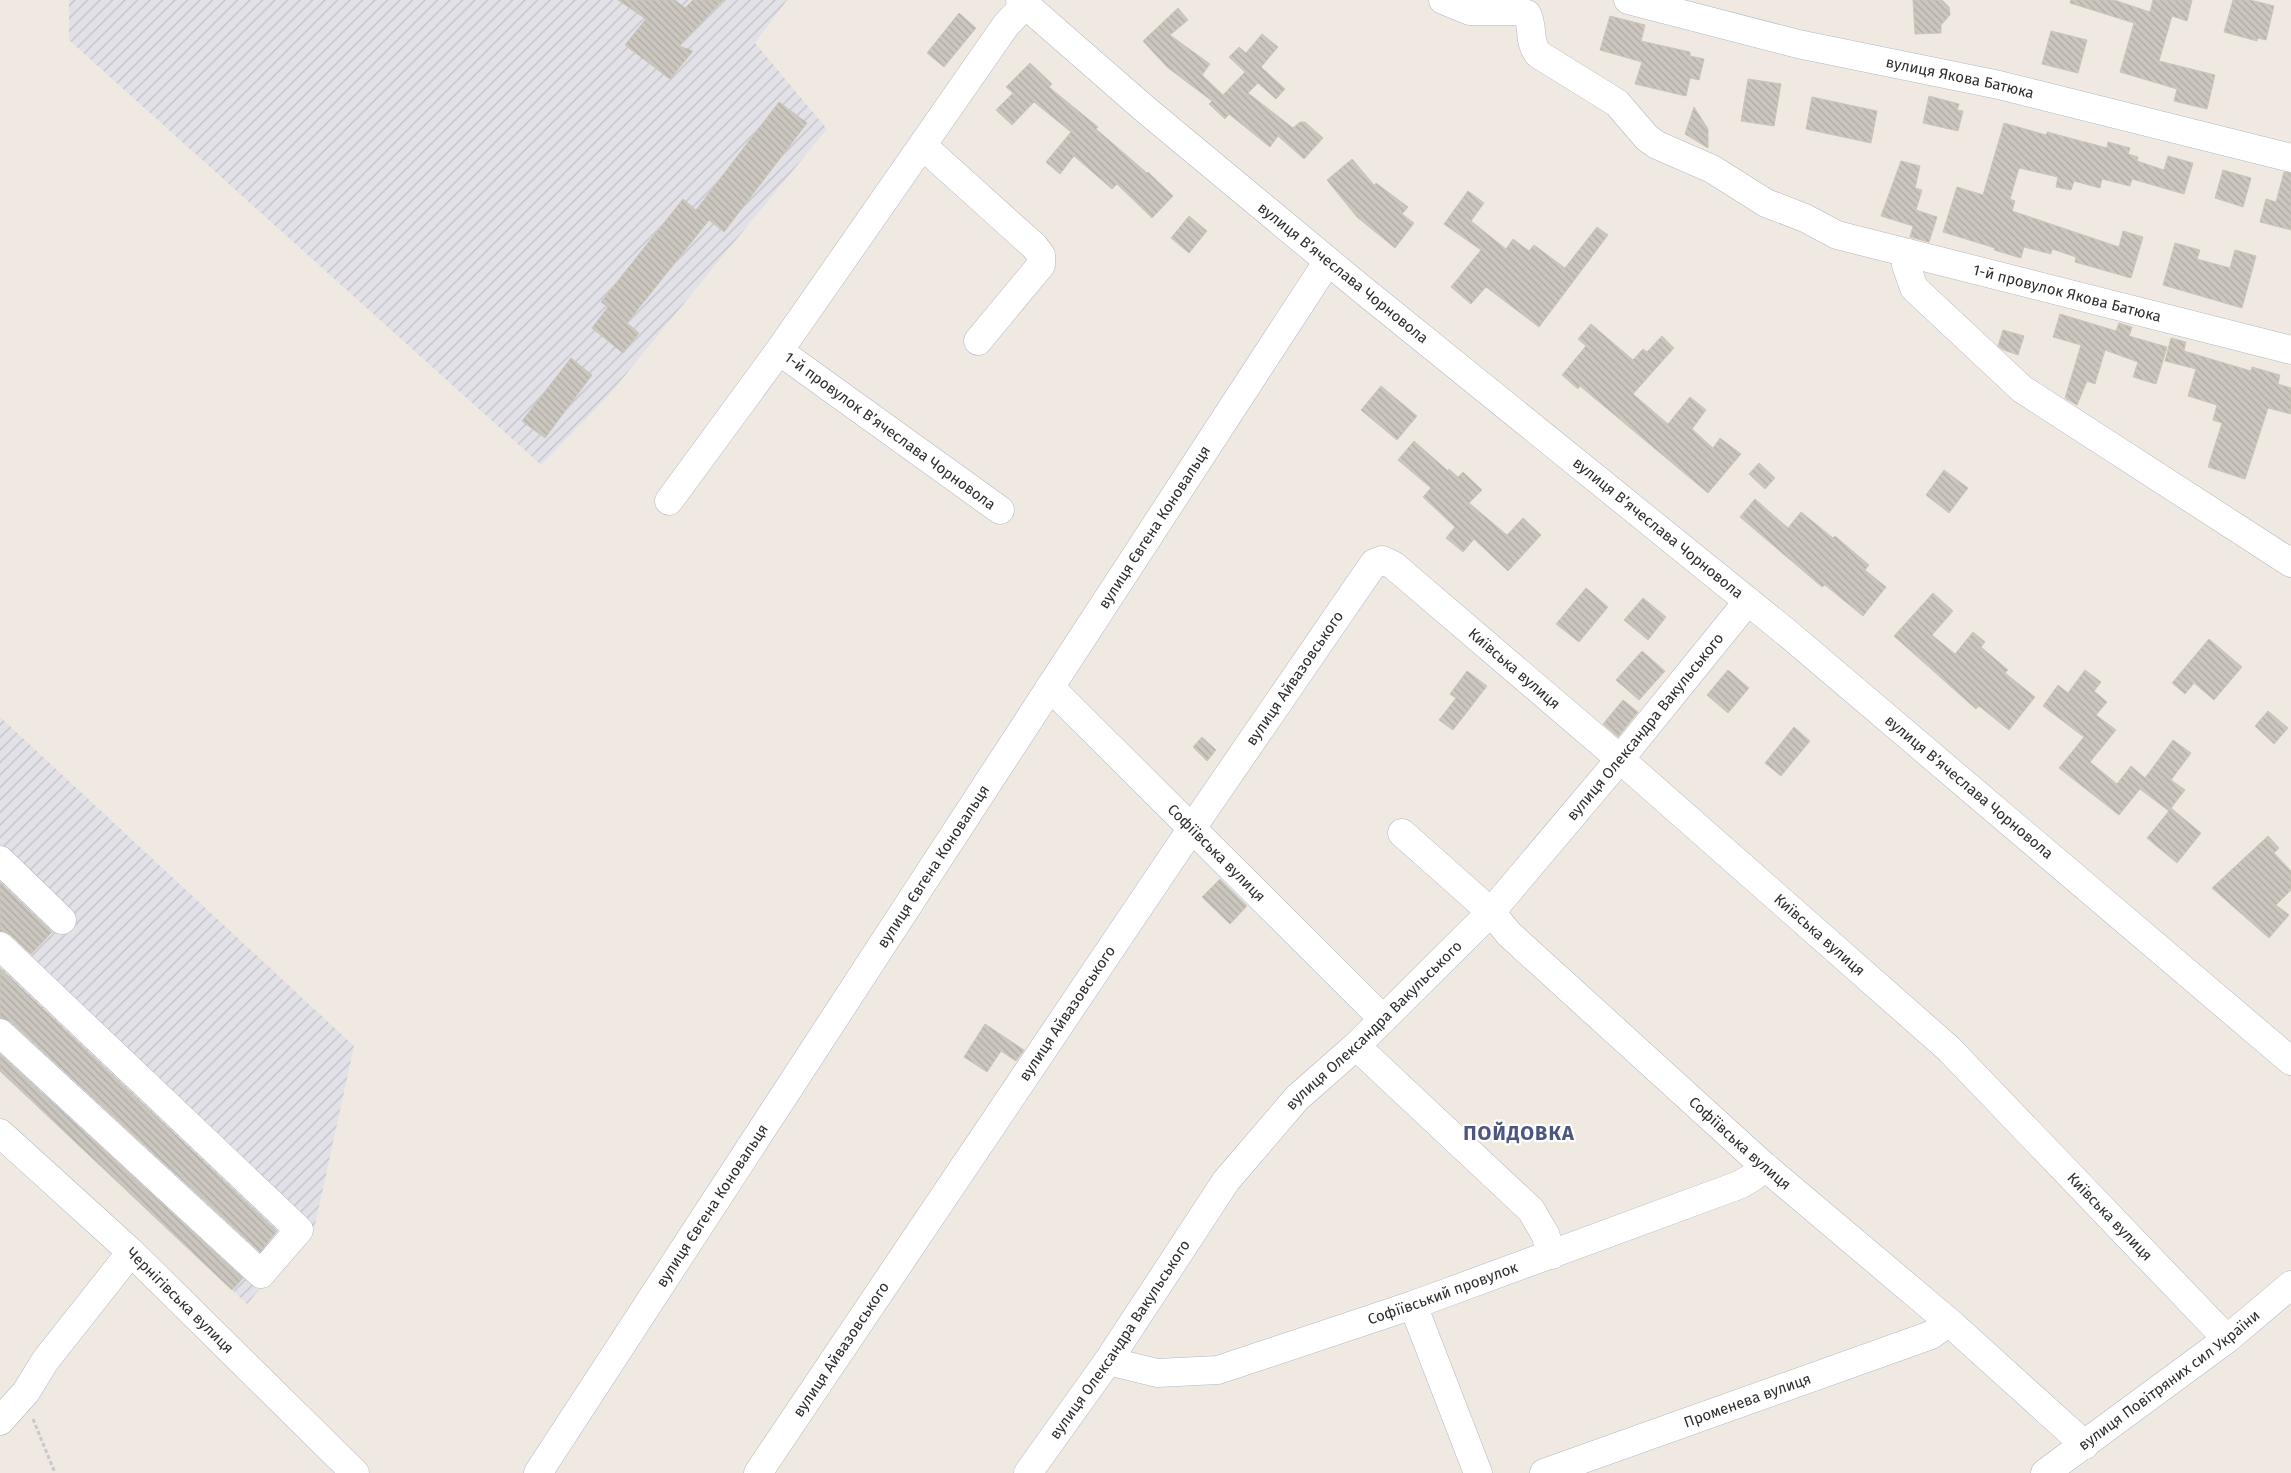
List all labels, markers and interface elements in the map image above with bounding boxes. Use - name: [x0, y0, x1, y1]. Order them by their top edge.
- street label: вулиця Якова Батюка: [1884, 53, 2036, 102]
- street label: вулиця Вʼячеслава Чорновола: [1254, 199, 1432, 347]
- street label: 1-й провулок Якова Батюка: [1971, 261, 2163, 326]
- street label: 1-й провулок Вʼячеслава Чорновола: [781, 348, 999, 514]
- street label: вулиця Євгена Коновальця: [1095, 442, 1214, 612]
- street label: вулиця Вʼячеслава Чорновола: [1569, 454, 1747, 602]
- street label: вулиця Айвазовського: [1242, 608, 1347, 749]
- street label: Київська вулиця: [1465, 624, 1564, 713]
- street label: вулиця Олександра Вакульського: [1563, 629, 1727, 824]
- street label: вулиця Вʼячеслава Чорновола: [1881, 711, 2057, 863]
- street label: вулиця Євгена Коновальця: [874, 781, 993, 951]
- street label: Софіївська вулиця: [1164, 800, 1269, 906]
- street label: Київська вулиця: [1770, 890, 1869, 980]
- street label: вулиця Олександра Вакульського: [1282, 937, 1466, 1113]
- street label: вулиця Айвазовського: [1015, 942, 1119, 1084]
- street label: Софіївська вулиця: [1685, 1093, 1795, 1194]
- street label: вулиця Євгена Коновальця: [652, 1121, 772, 1291]
- district label: ПОЙДОВКА: [1463, 1121, 1575, 1145]
- street label: Київська вулиця: [2063, 1169, 2156, 1265]
- street label: вулиця Олександра Вакульського: [1046, 1237, 1194, 1443]
- street label: Чернігівська вулиця: [123, 1244, 237, 1357]
- street label: Софіївський провулок: [1365, 1258, 1520, 1328]
- street label: вулиця Айвазовського: [789, 1278, 893, 1420]
- street label: вулиця Повітряних сил України: [2075, 1306, 2263, 1454]
- street label: Променева вулиця: [1681, 1369, 1814, 1431]

